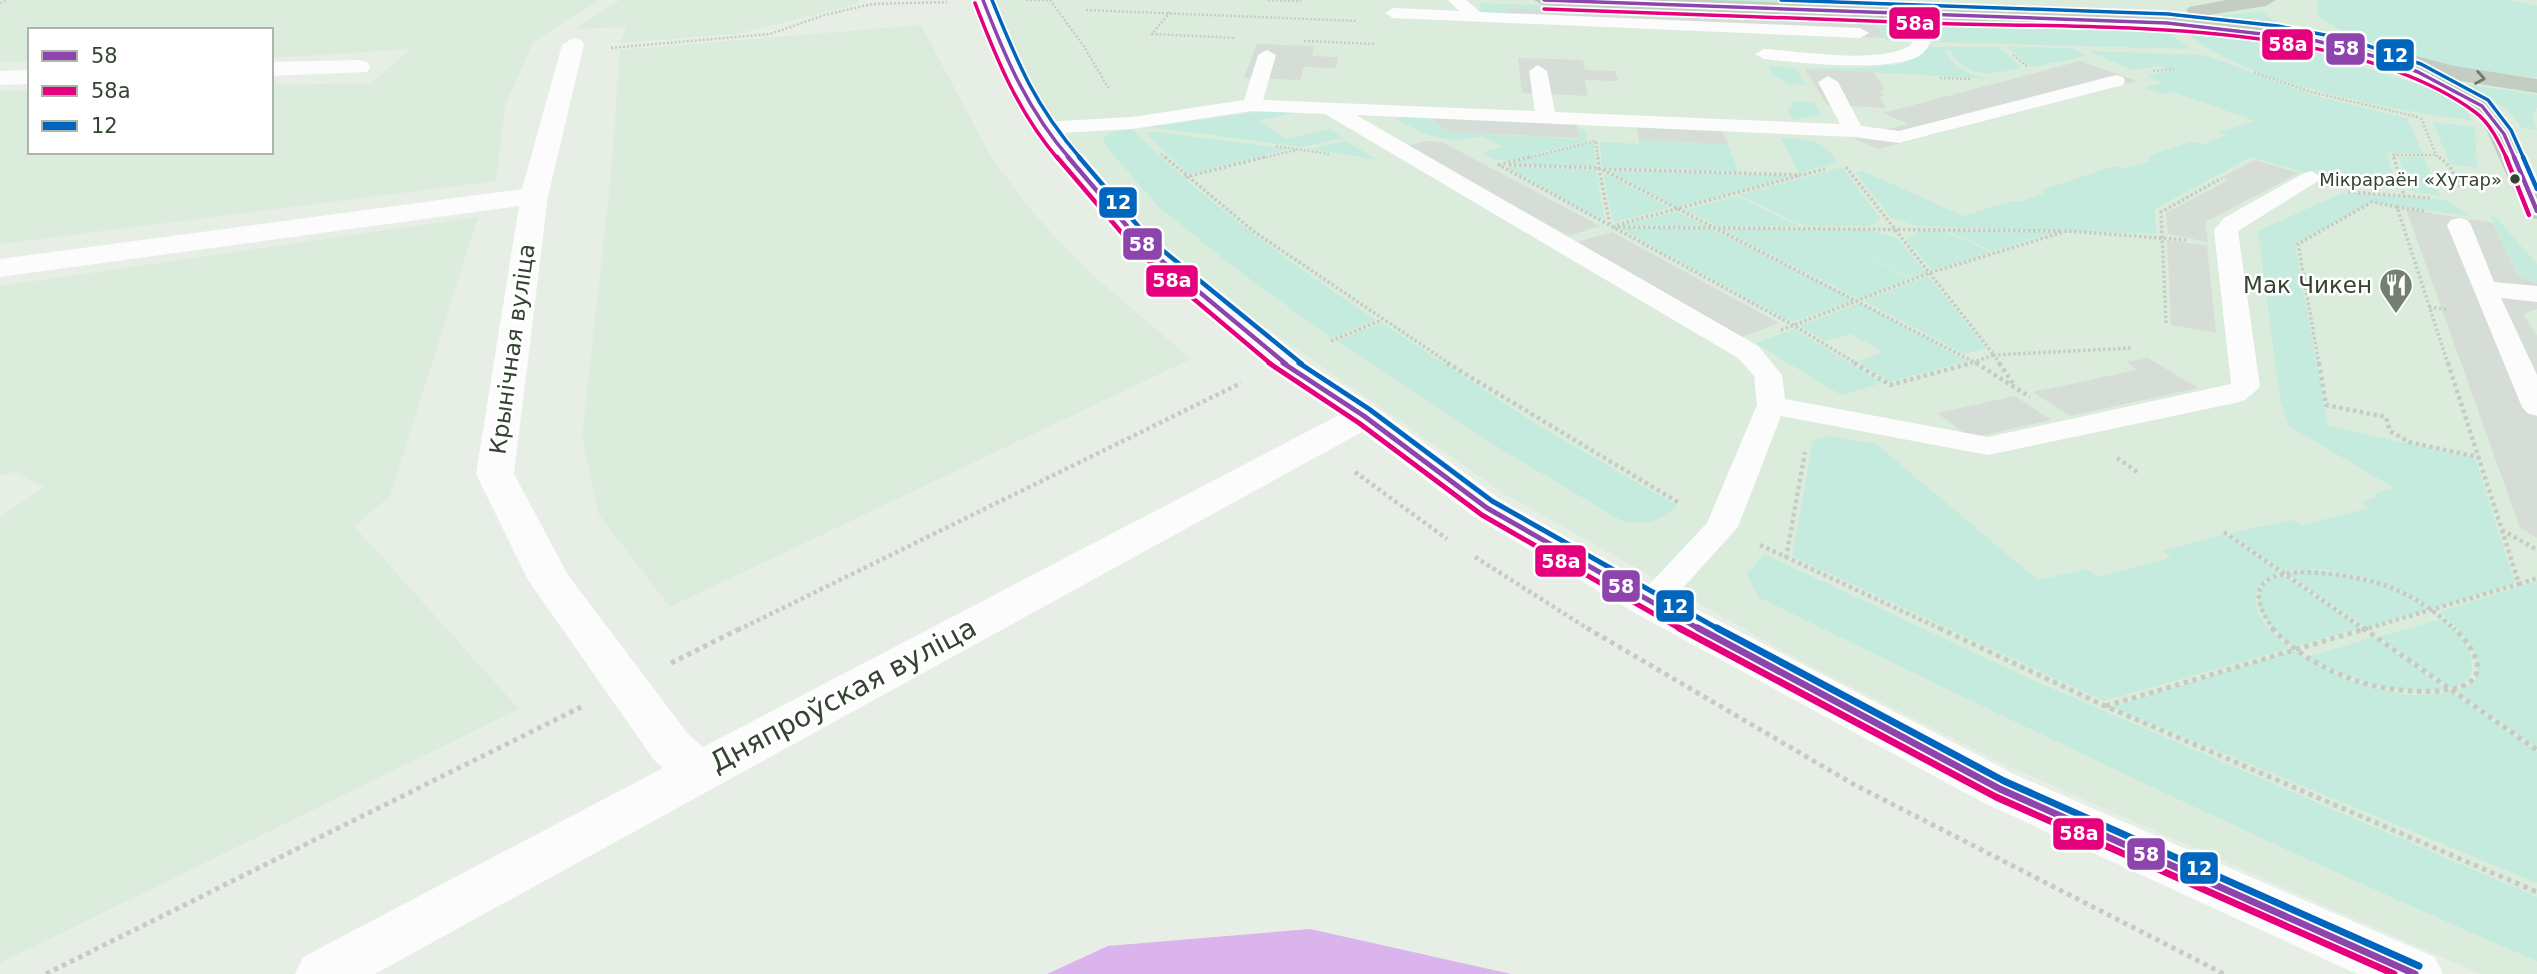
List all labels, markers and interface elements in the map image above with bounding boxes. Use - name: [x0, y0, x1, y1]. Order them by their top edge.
- line badge: 58а: [1888, 6, 1941, 40]
- text: 58а: [1895, 12, 1935, 34]
- legend: [28, 28, 273, 154]
- line badge: 58а: [2261, 28, 2314, 61]
- line badge: 58: [2325, 32, 2366, 66]
- text: 58а: [2268, 33, 2308, 55]
- text: 58: [2333, 37, 2359, 59]
- line badge: 12: [2375, 38, 2415, 72]
- text: 58: [91, 44, 118, 68]
- text: 12: [2382, 44, 2408, 66]
- one-way arrow: [2474, 70, 2486, 85]
- text: 58а: [91, 79, 131, 103]
- text: 12: [91, 114, 118, 138]
- place label: Мікрараён «Хутар»: [2319, 169, 2502, 190]
- marker: Мікрараён «Хутар»: [2508, 172, 2522, 186]
- line badge: 12: [1098, 186, 1138, 219]
- text: 12: [1105, 191, 1131, 213]
- line badge: 58: [1122, 227, 1163, 261]
- text: 58: [1129, 233, 1155, 255]
- street label: Крынічная вуліца: [484, 242, 540, 456]
- line badge: 58а: [1145, 264, 1199, 298]
- restaurant icon: Мак Чикен: [2377, 266, 2415, 315]
- text: 58а: [1152, 269, 1192, 291]
- place label: Мак Чикен: [2243, 272, 2372, 298]
- line badge: 58а: [1534, 544, 1587, 578]
- text: 58а: [1541, 550, 1581, 572]
- line badge: 58: [1601, 569, 1641, 603]
- text: 58: [1608, 575, 1634, 597]
- line badge: 12: [1655, 589, 1695, 623]
- text: 12: [1662, 595, 1688, 617]
- street label: Дняпроўская вуліца: [704, 611, 982, 779]
- line badge: 58а: [2052, 817, 2105, 851]
- text: 58а: [2059, 822, 2099, 844]
- line badge: 58: [2126, 837, 2166, 871]
- text: 58: [2133, 843, 2159, 865]
- line badge: 12: [2179, 851, 2219, 885]
- text: 12: [2186, 857, 2212, 879]

